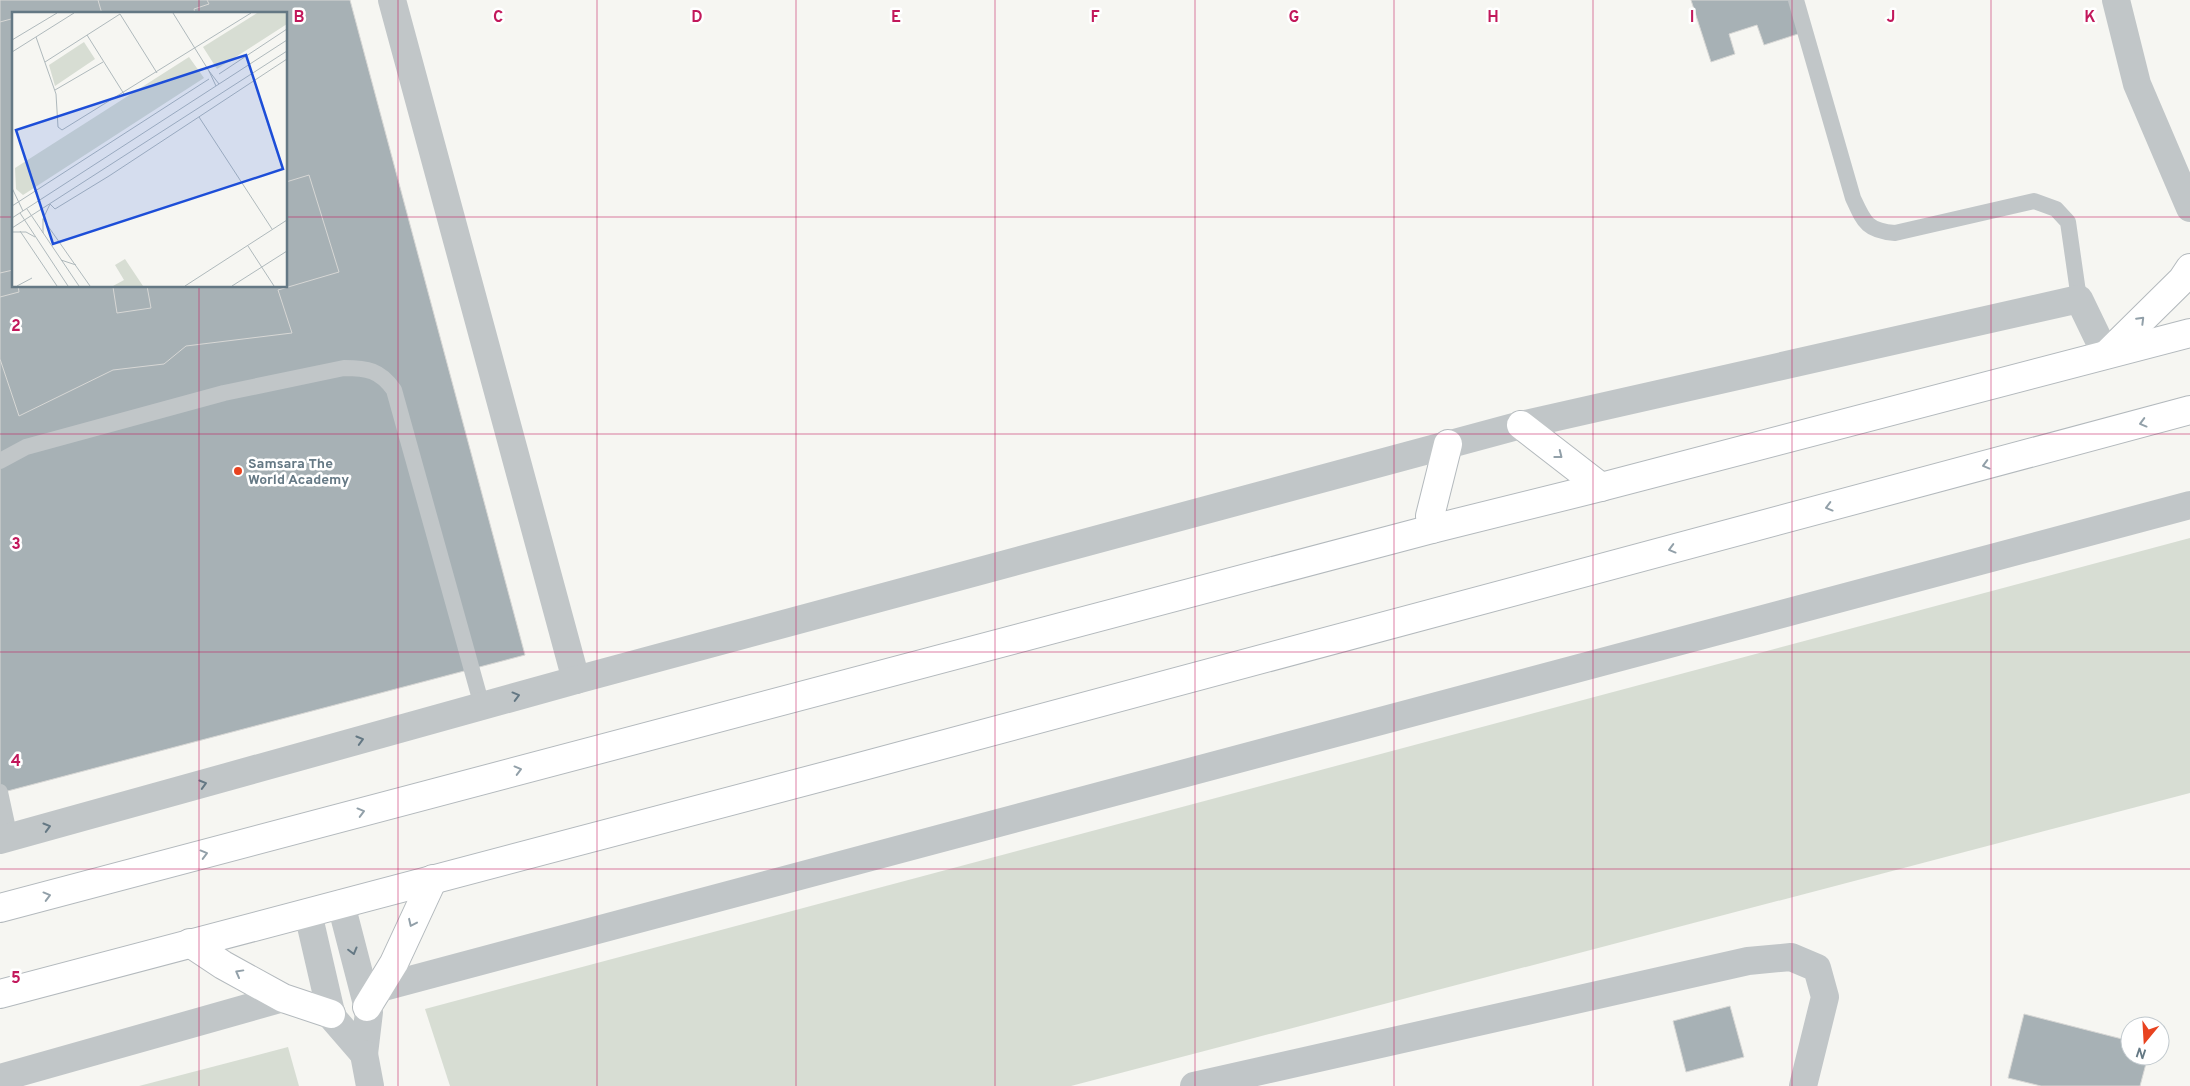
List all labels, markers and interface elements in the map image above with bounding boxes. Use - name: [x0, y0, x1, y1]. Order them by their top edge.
- text: B: [293, 8, 305, 28]
- text: C: [493, 8, 503, 28]
- text: D: [691, 8, 703, 28]
- text: E: [891, 8, 901, 28]
- text: F: [1090, 8, 1100, 28]
- text: G: [1289, 8, 1299, 28]
- text: H: [1487, 8, 1499, 28]
- text: I: [1690, 8, 1694, 28]
- text: J: [1887, 8, 1895, 28]
- text: K: [2084, 8, 2096, 28]
- inset map: [12, 12, 288, 288]
- text: 2: [11, 317, 21, 337]
- one-way arrow: [2135, 317, 2144, 326]
- one-way arrow: [2139, 417, 2147, 427]
- one-way arrow: [1553, 449, 1562, 457]
- place label: Samsara The World Academy: [248, 456, 349, 489]
- one-way arrow: [1982, 459, 1991, 469]
- marker: Samsara The World Academy: [232, 465, 244, 477]
- one-way arrow: [1825, 501, 1833, 512]
- text: 3: [11, 535, 21, 555]
- one-way arrow: [1668, 543, 1677, 554]
- one-way arrow: [512, 692, 520, 702]
- one-way arrow: [356, 735, 364, 746]
- text: 4: [11, 752, 21, 772]
- one-way arrow: [514, 765, 523, 776]
- one-way arrow: [199, 779, 207, 789]
- one-way arrow: [357, 807, 366, 818]
- one-way arrow: [42, 823, 51, 833]
- one-way arrow: [200, 849, 209, 860]
- one-way arrow: [43, 891, 51, 901]
- one-way arrow: [408, 918, 418, 927]
- one-way arrow: [347, 947, 358, 956]
- text: 5: [11, 969, 21, 989]
- one-way arrow: [235, 970, 244, 980]
- north arrow: [2120, 1016, 2170, 1066]
- text: N: [2134, 1042, 2149, 1062]

